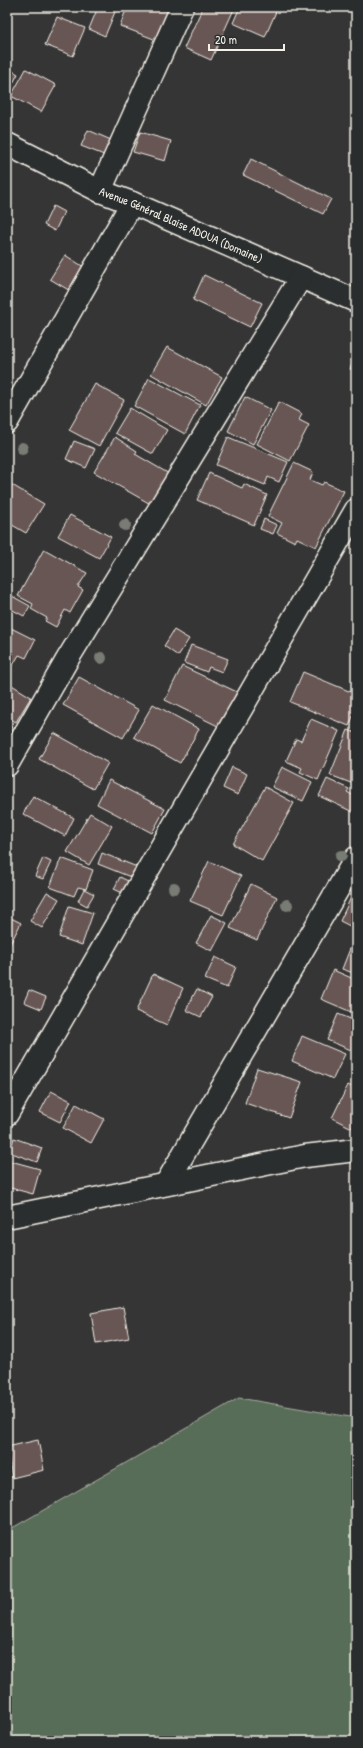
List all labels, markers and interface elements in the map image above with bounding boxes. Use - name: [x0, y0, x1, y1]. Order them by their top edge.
- scale bar: [209, 26, 284, 52]
- text: 20 m: [215, 31, 237, 48]
- street label: Avenue Général Blaise ADOUA (Domaine): [97, 182, 266, 267]

